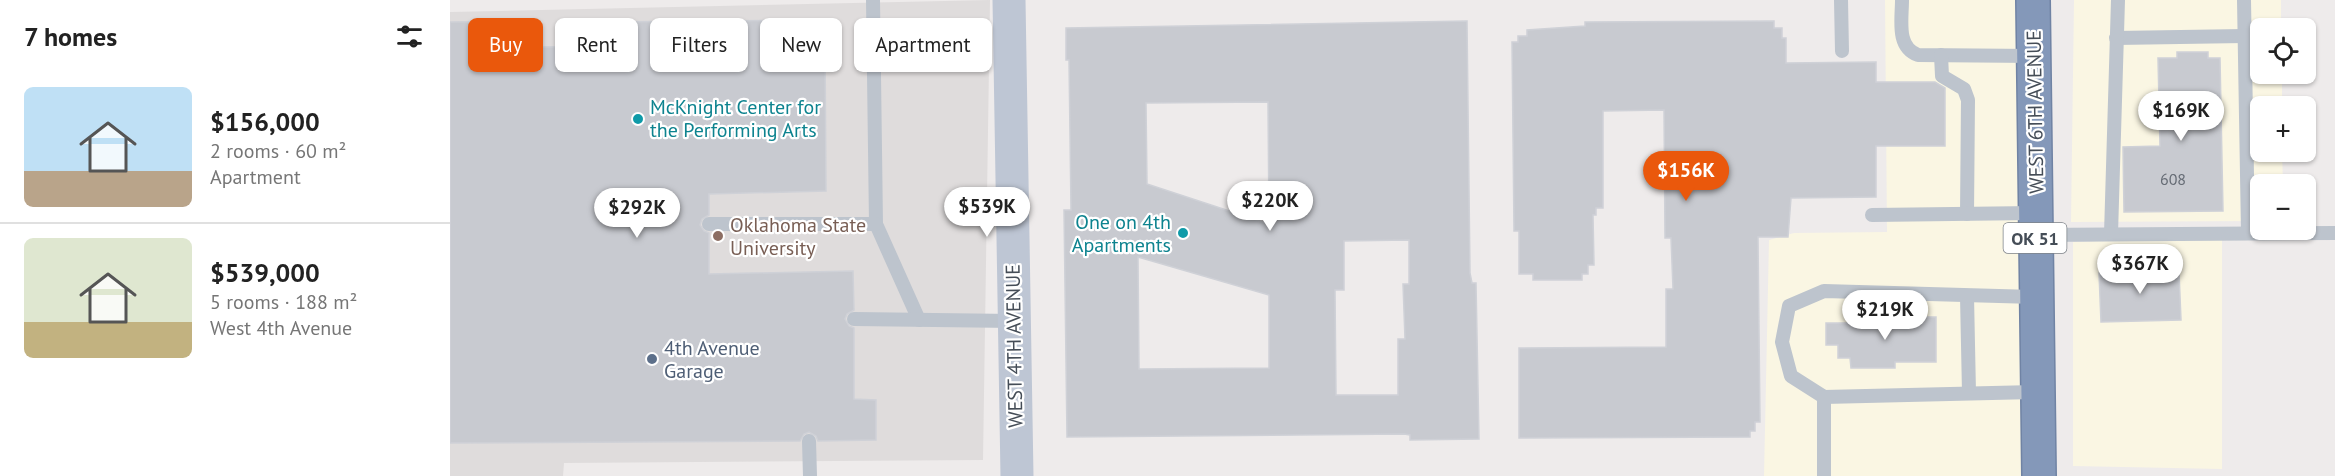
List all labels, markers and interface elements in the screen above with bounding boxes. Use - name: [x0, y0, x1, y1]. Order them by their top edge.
- chip: Buy: [468, 18, 543, 72]
- chip: Rent: [555, 18, 638, 72]
- chip: Filters: [650, 18, 748, 72]
- chip: New: [760, 18, 842, 72]
- chip: Apartment: [854, 18, 992, 72]
- map controls: [2250, 18, 2316, 240]
- button: locate: [2250, 18, 2316, 84]
- text: 7 homes: [24, 20, 117, 53]
- icon: filters: [393, 20, 426, 53]
- street label: WEST 6TH AVENUE: [2021, 30, 2049, 194]
- pin: $169K: [2139, 91, 2223, 142]
- place label: McKnight Center for the Performing Arts: [650, 94, 821, 143]
- button: +: [2250, 96, 2316, 162]
- text: $169K: [2152, 97, 2210, 123]
- text: $156,000: [210, 105, 320, 138]
- icon: home: [72, 111, 144, 183]
- marker: McKnight Center for the Performing Arts: [631, 112, 645, 126]
- text: 2 rooms · 60 m²: [210, 138, 346, 164]
- pin: $156K: [1644, 151, 1728, 202]
- text: $156K: [1657, 157, 1715, 183]
- text: Apartment: [210, 164, 301, 190]
- house number: 608: [2160, 169, 2186, 189]
- button: −: [2250, 174, 2316, 240]
- pin: $220K: [1228, 181, 1312, 232]
- pin: $539K: [945, 187, 1029, 238]
- text: $220K: [1241, 187, 1299, 213]
- pin: $292K: [595, 188, 679, 239]
- text: $539K: [958, 193, 1016, 219]
- text: $292K: [608, 194, 666, 220]
- place label: One on 4th Apartments: [1072, 209, 1171, 258]
- place label: Oklahoma State University: [730, 212, 866, 261]
- road number: OK 51: [2004, 223, 2066, 253]
- marker: One on 4th Apartments: [1176, 226, 1190, 240]
- marker: Oklahoma State University: [711, 229, 725, 243]
- pin: $367K: [2098, 244, 2182, 295]
- text: $367K: [2111, 250, 2169, 276]
- text: $539,000: [210, 256, 320, 289]
- icon: home: [72, 262, 144, 334]
- street label: WEST 4TH AVENUE: [1000, 264, 1028, 428]
- text: 5 rooms · 188 m²: [210, 289, 357, 315]
- pin: $219K: [1843, 290, 1927, 341]
- text: $219K: [1856, 296, 1914, 322]
- text: West 4th Avenue: [210, 315, 352, 341]
- place label: 4th Avenue Garage: [664, 335, 760, 384]
- marker: 4th Avenue Garage: [645, 352, 659, 366]

